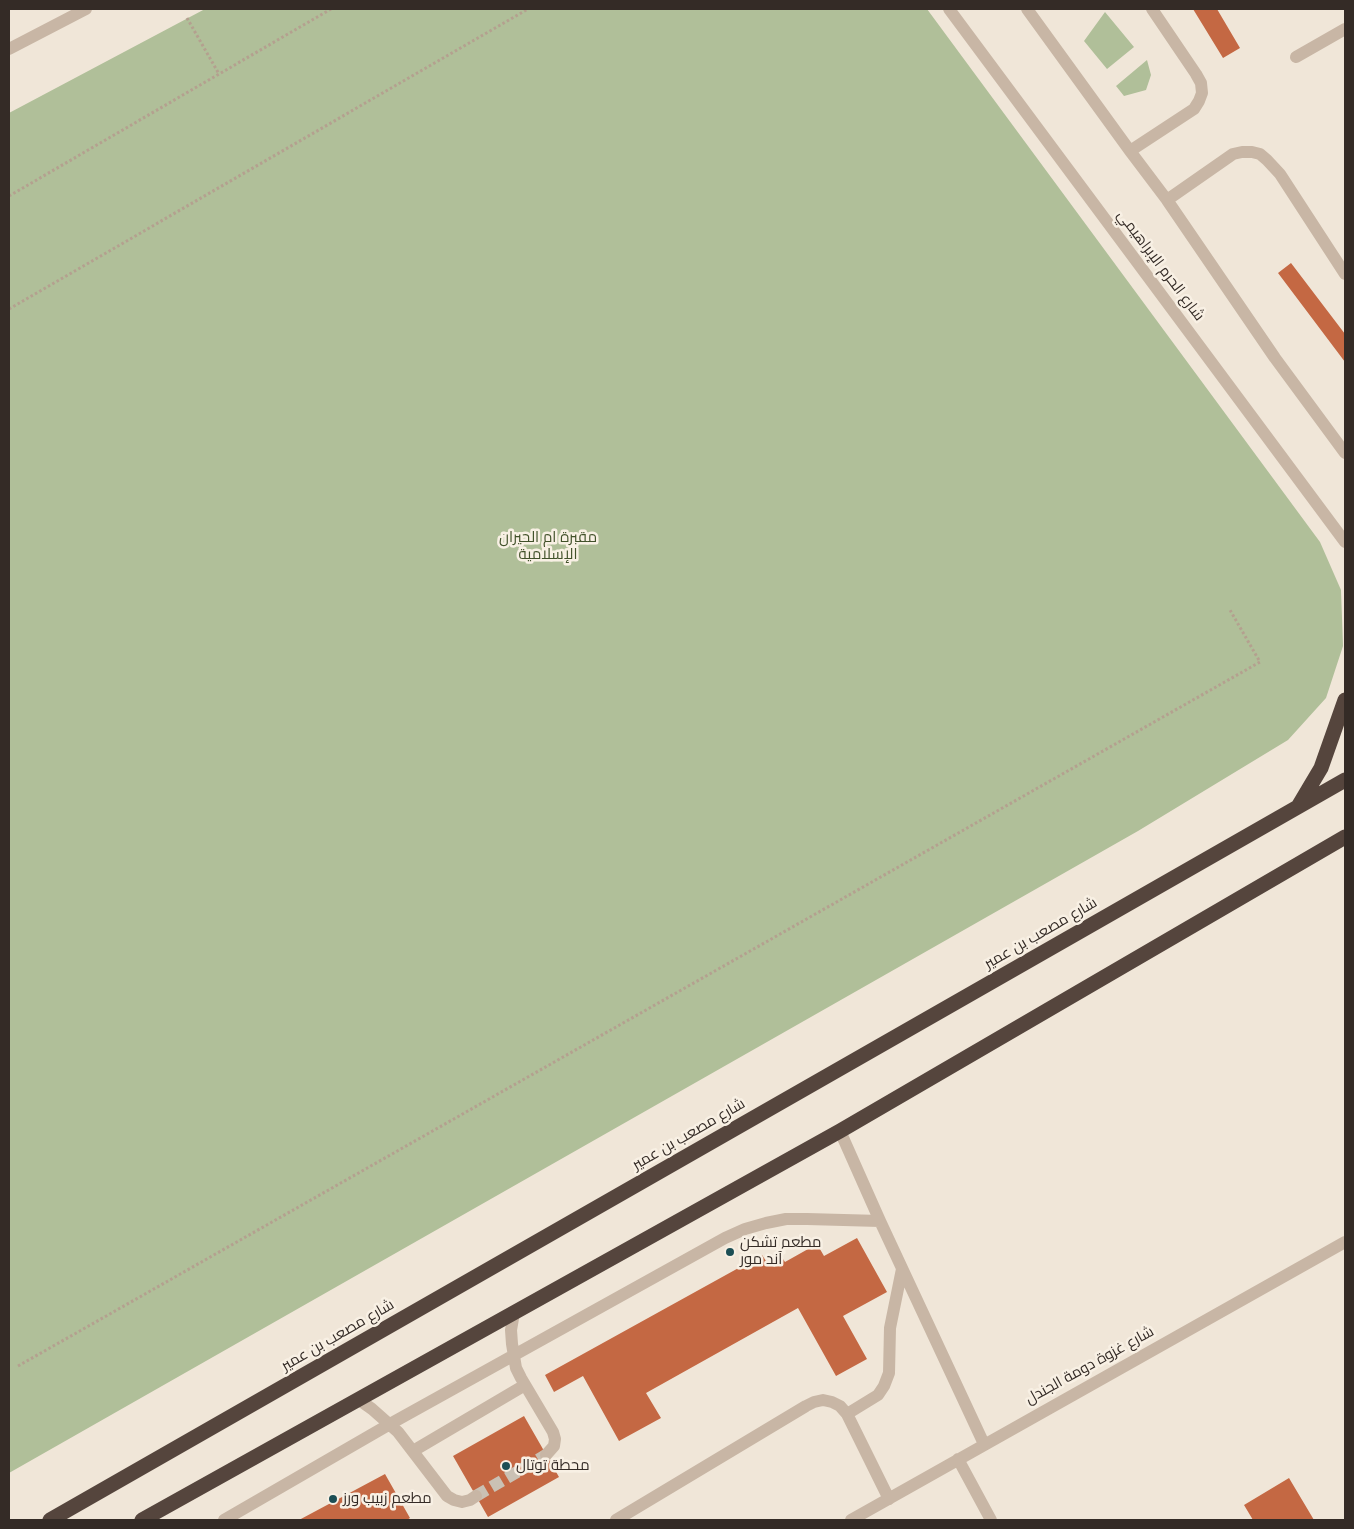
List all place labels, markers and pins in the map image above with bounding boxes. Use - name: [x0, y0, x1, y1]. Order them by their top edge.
- place label: مطعم تشكن آند مور: [740, 1234, 821, 1269]
- marker: مطعم تشكن آند مور: [724, 1246, 736, 1258]
- place label: محطة توتال: [516, 1457, 590, 1475]
- marker: محطة توتال: [500, 1460, 512, 1472]
- place label: مطعم زبيب ورز: [343, 1490, 432, 1508]
- marker: مطعم زبيب ورز: [327, 1493, 339, 1505]

